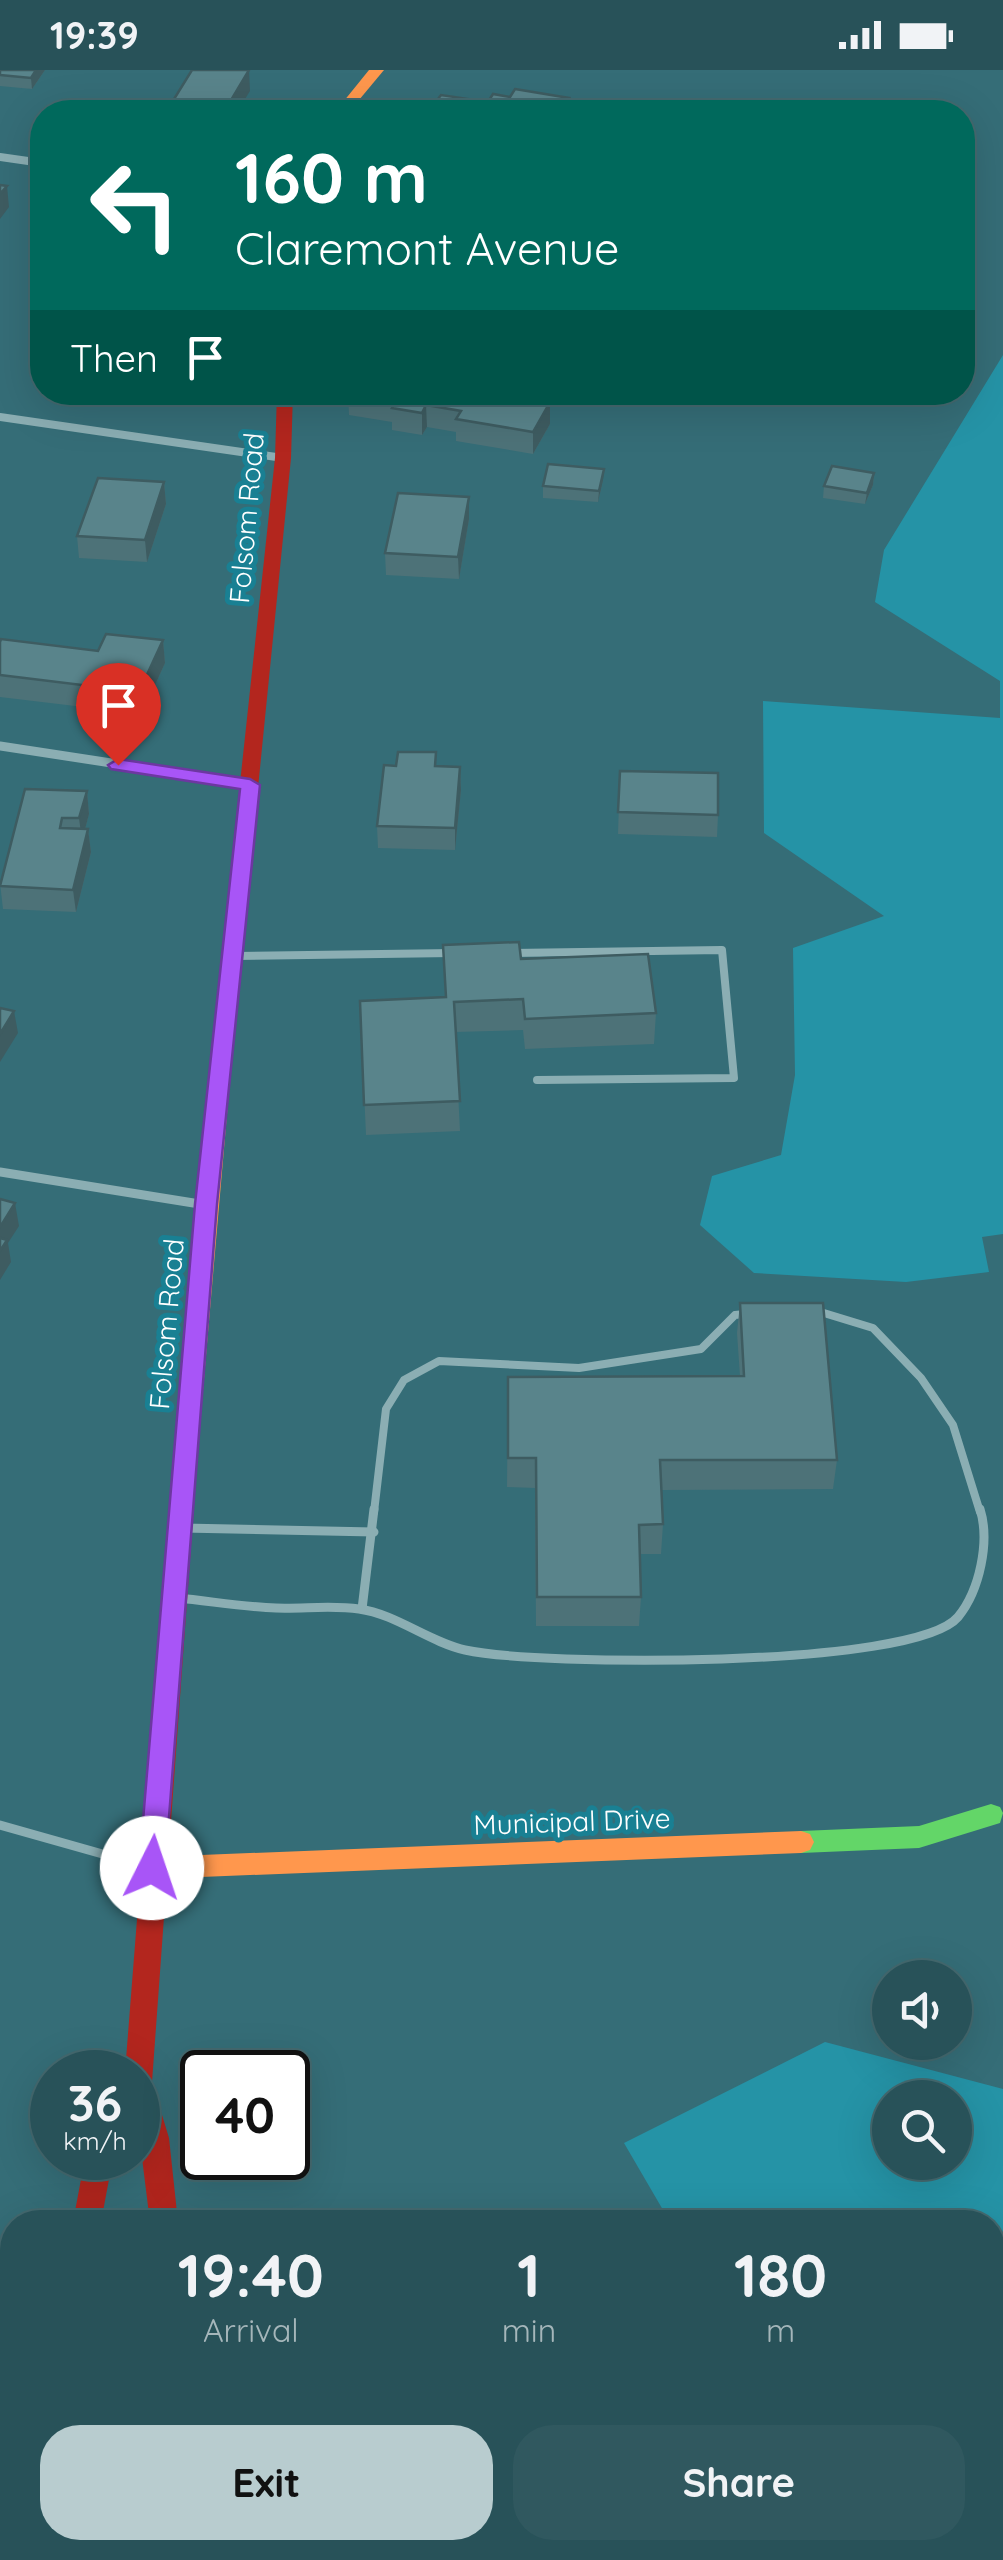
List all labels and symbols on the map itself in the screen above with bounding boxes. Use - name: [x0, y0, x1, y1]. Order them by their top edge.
- street label: Folsom Road: [221, 431, 271, 605]
- pin: [76, 663, 161, 766]
- street label: Folsom Road: [141, 1237, 191, 1411]
- street label: Municipal Drive: [473, 1800, 671, 1842]
- position arrow: [100, 1816, 204, 1920]
- speed limit sign: 40: [180, 2050, 310, 2180]

